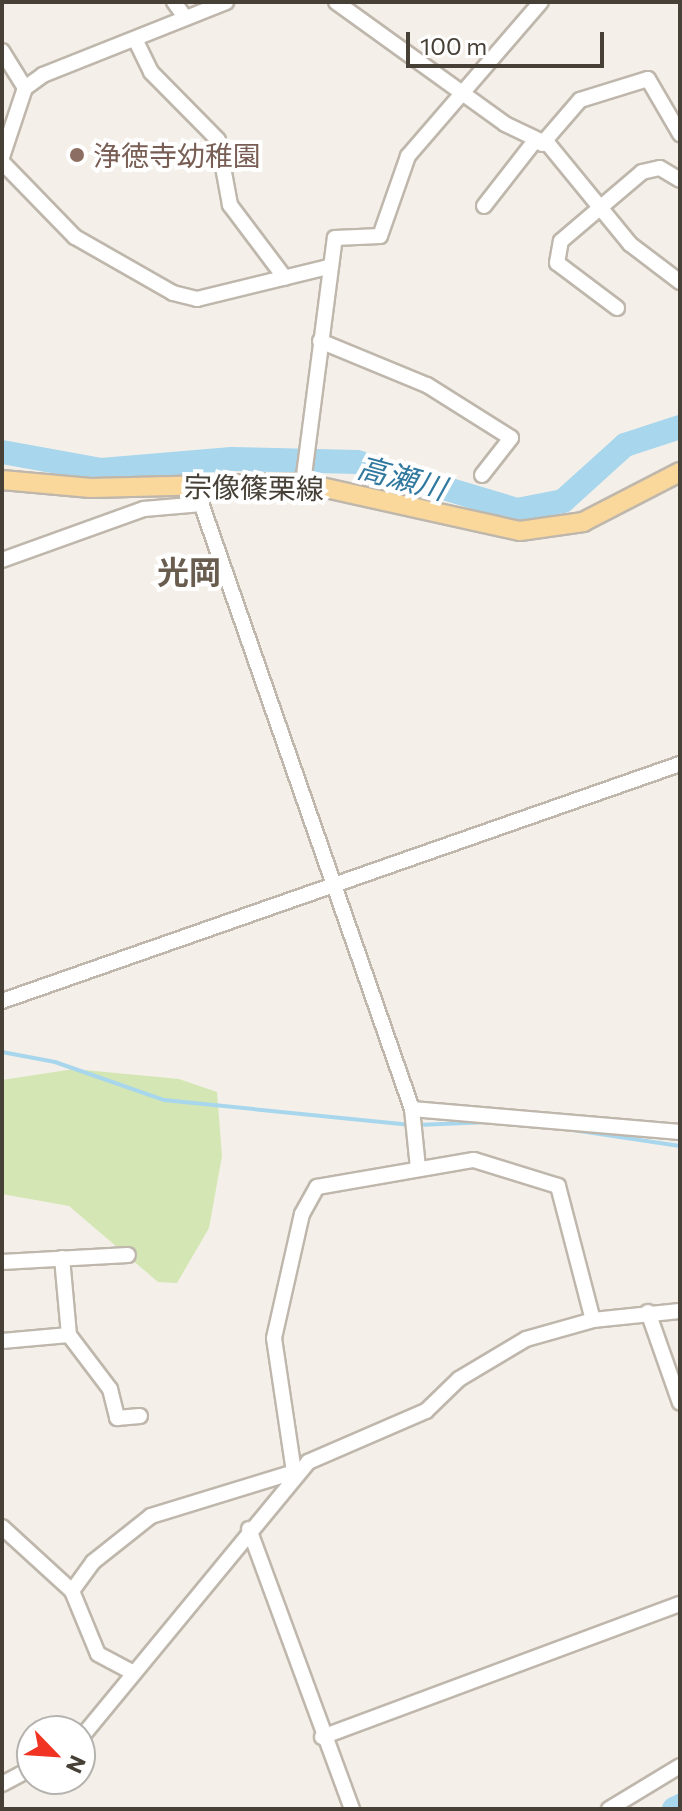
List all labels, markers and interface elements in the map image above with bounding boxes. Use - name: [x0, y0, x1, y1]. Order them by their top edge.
- scale bar: [410, 16, 608, 66]
- text: 100 m: [420, 31, 487, 60]
- place label: 浄徳寺幼稚園: [93, 138, 261, 172]
- marker: 浄徳寺幼稚園: [68, 146, 86, 164]
- water label: 高瀬川: [354, 448, 450, 506]
- street label: 宗像篠栗線: [184, 469, 324, 505]
- district label: 光岡: [157, 552, 221, 590]
- north arrow: [16, 1715, 96, 1795]
- text: N: [61, 1751, 92, 1778]

